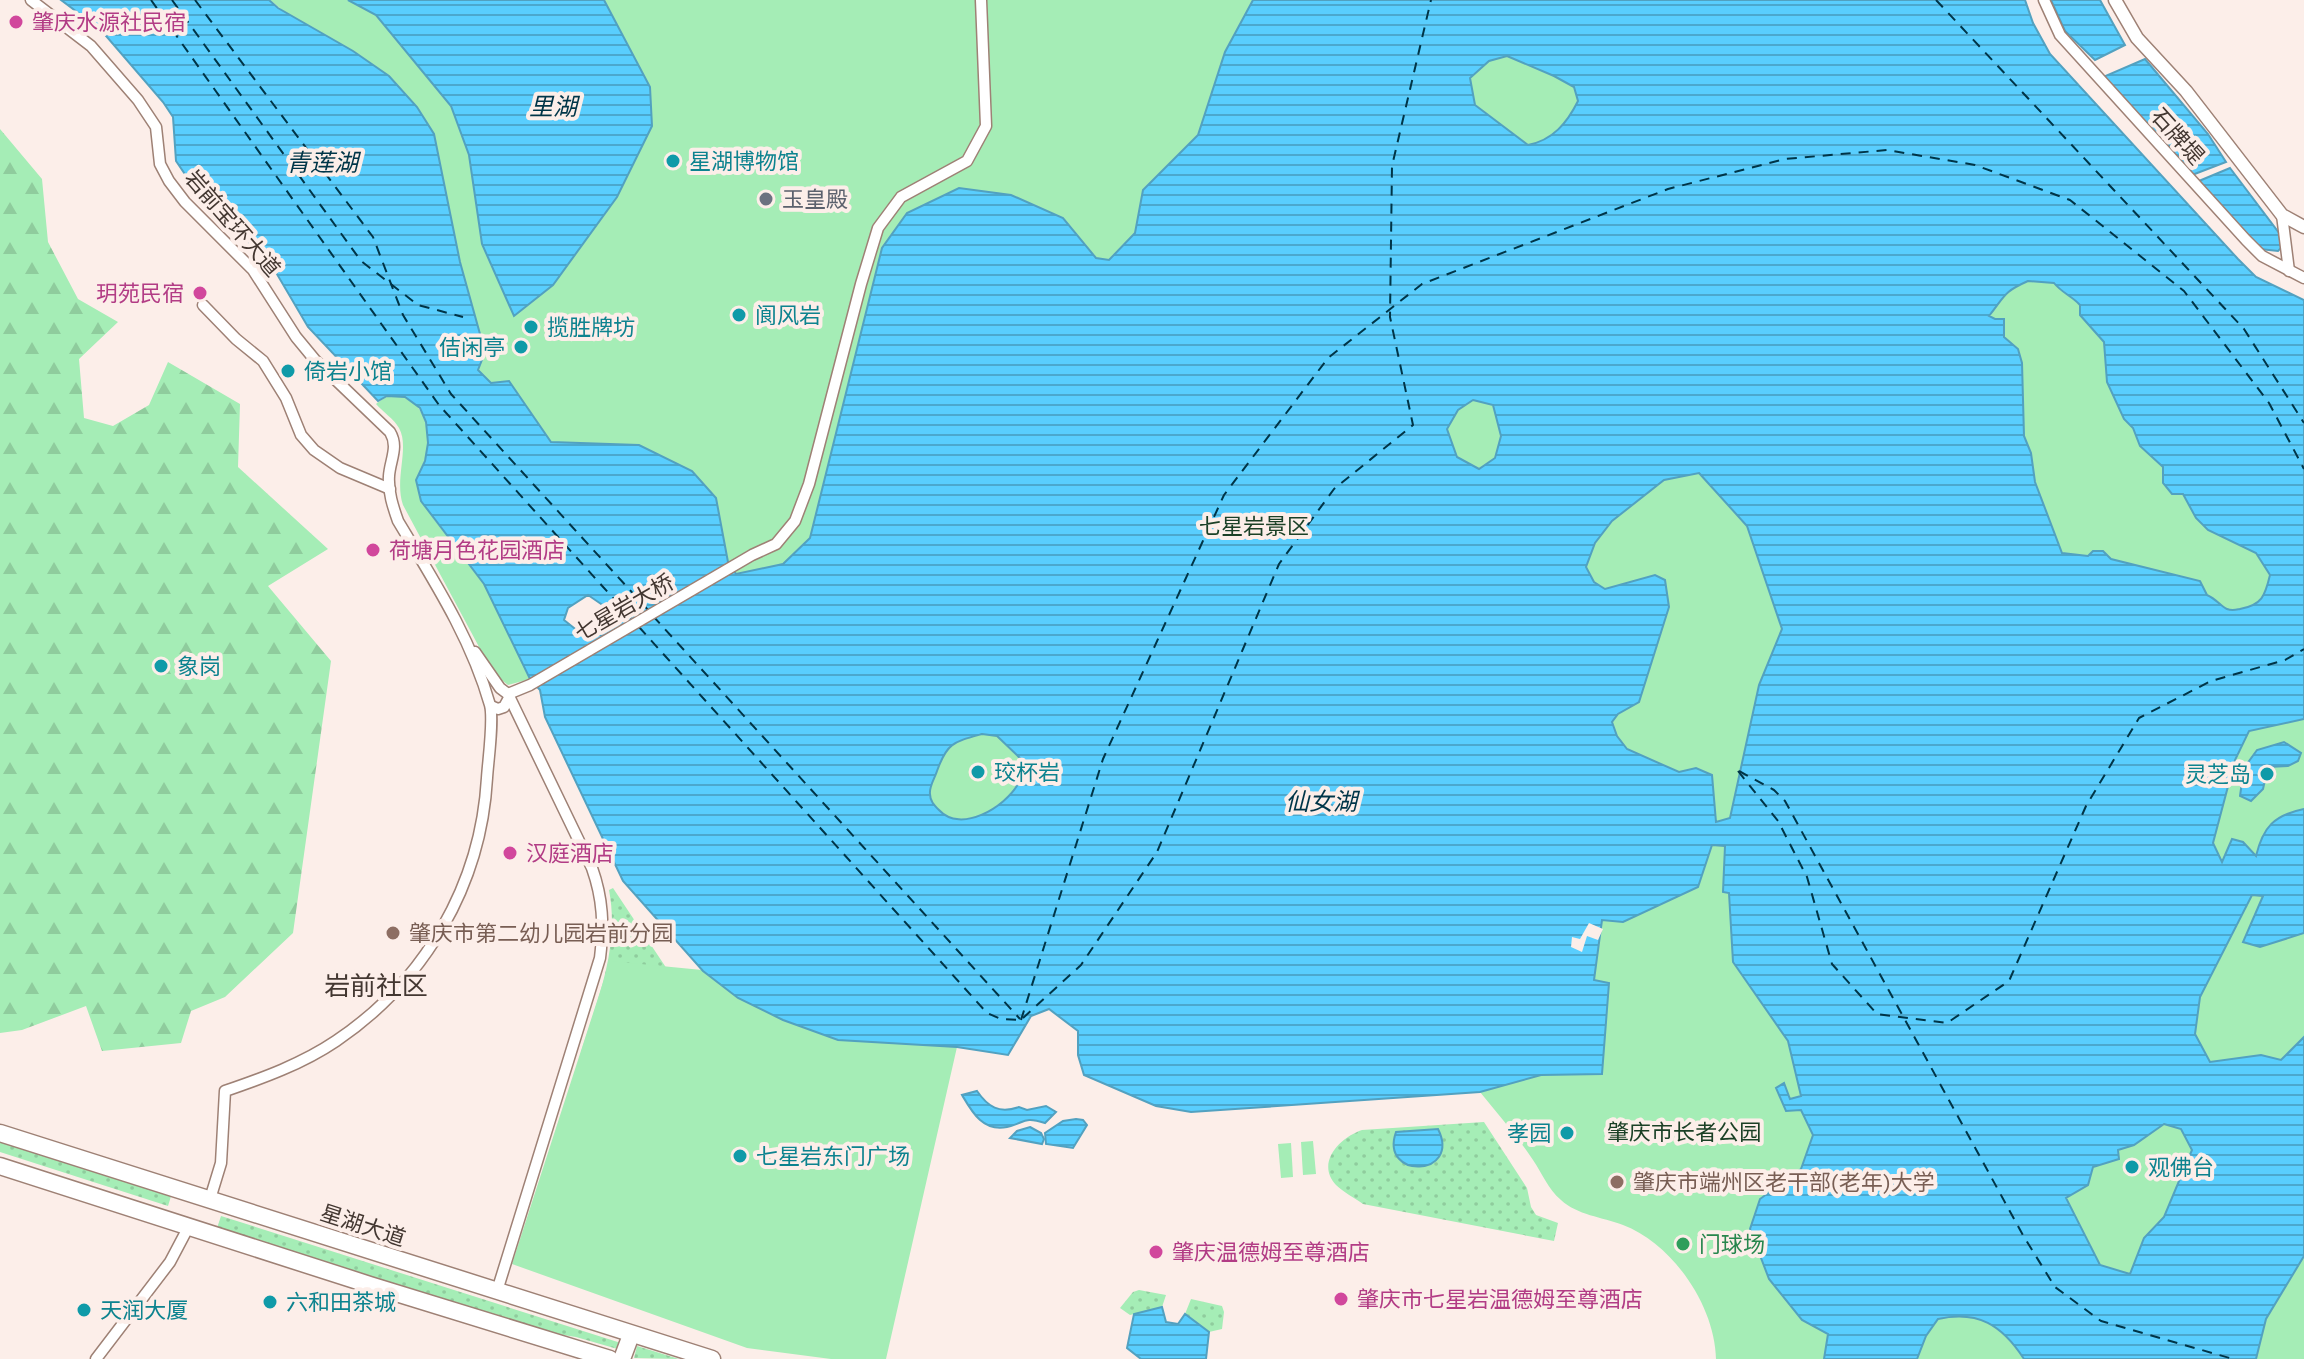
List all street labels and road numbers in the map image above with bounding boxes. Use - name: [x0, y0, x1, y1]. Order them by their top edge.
- street label: 石牌堤: [2146, 103, 2209, 169]
- street label: 岩前宝环大道: [180, 165, 285, 281]
- street label: 七星岩大桥: [570, 569, 678, 646]
- street label: 星湖大道: [317, 1200, 409, 1251]

